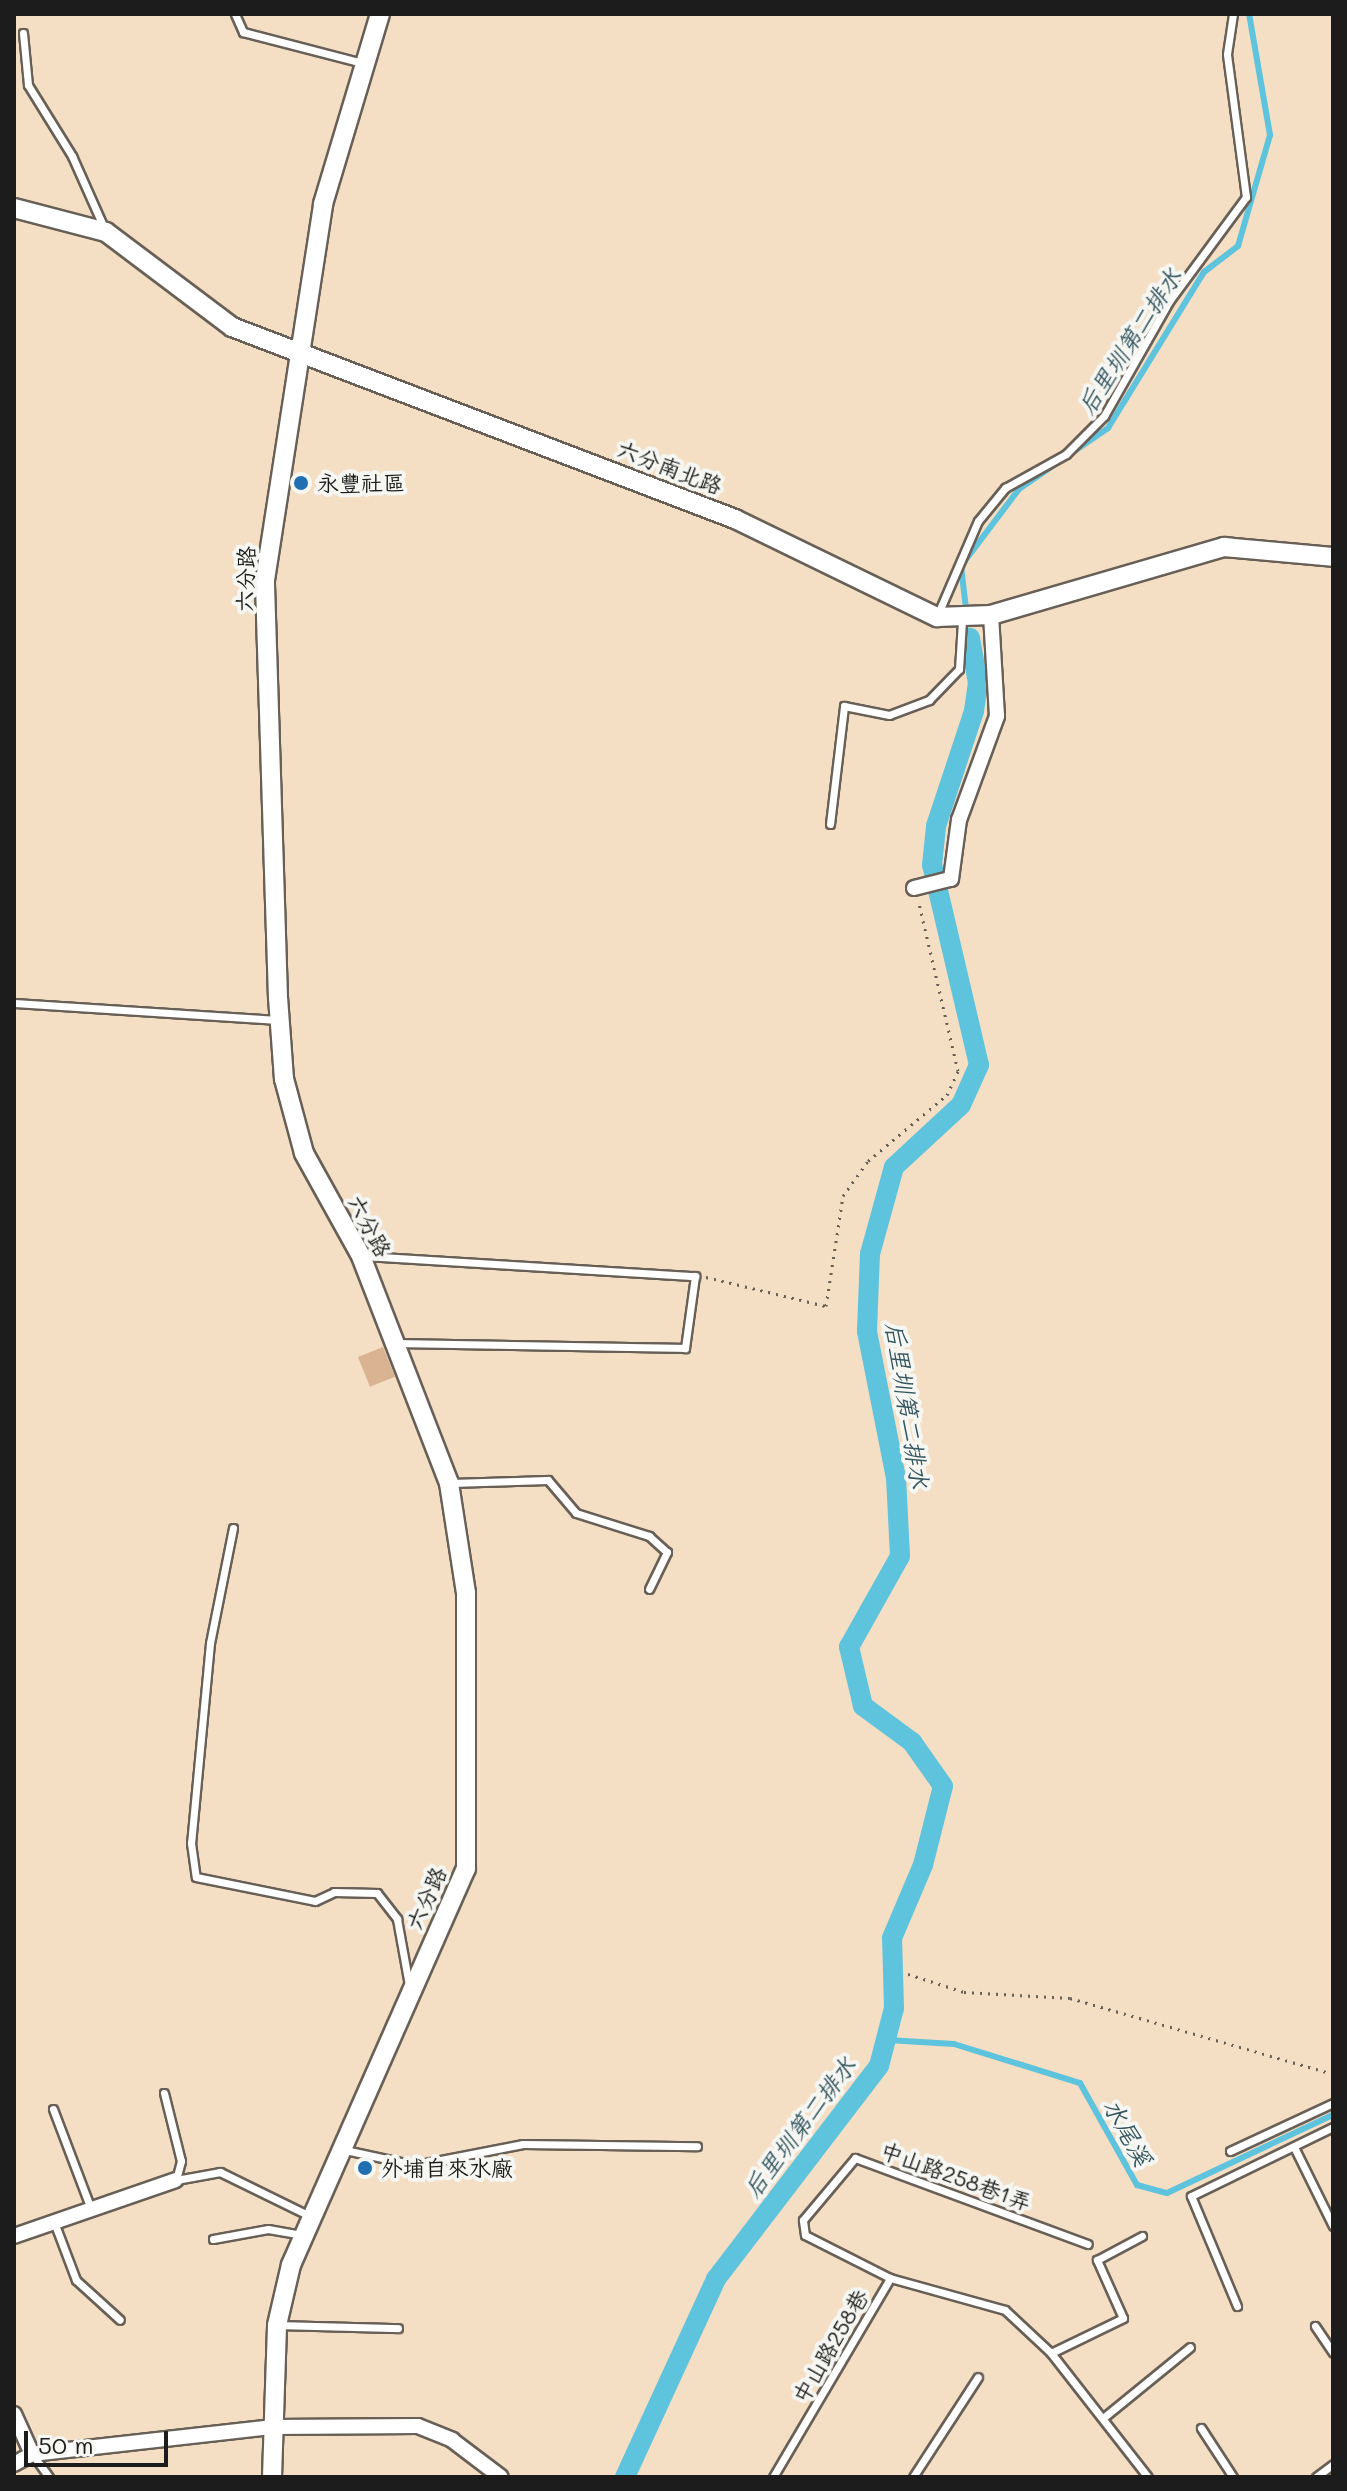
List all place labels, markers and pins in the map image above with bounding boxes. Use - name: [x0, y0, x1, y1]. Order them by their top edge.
- place label: 永豐社區: [317, 470, 405, 496]
- marker: 永豐社區: [292, 474, 310, 492]
- place label: 外埔自來水廠: [381, 2155, 513, 2181]
- marker: 外埔自來水廠: [356, 2159, 374, 2177]

